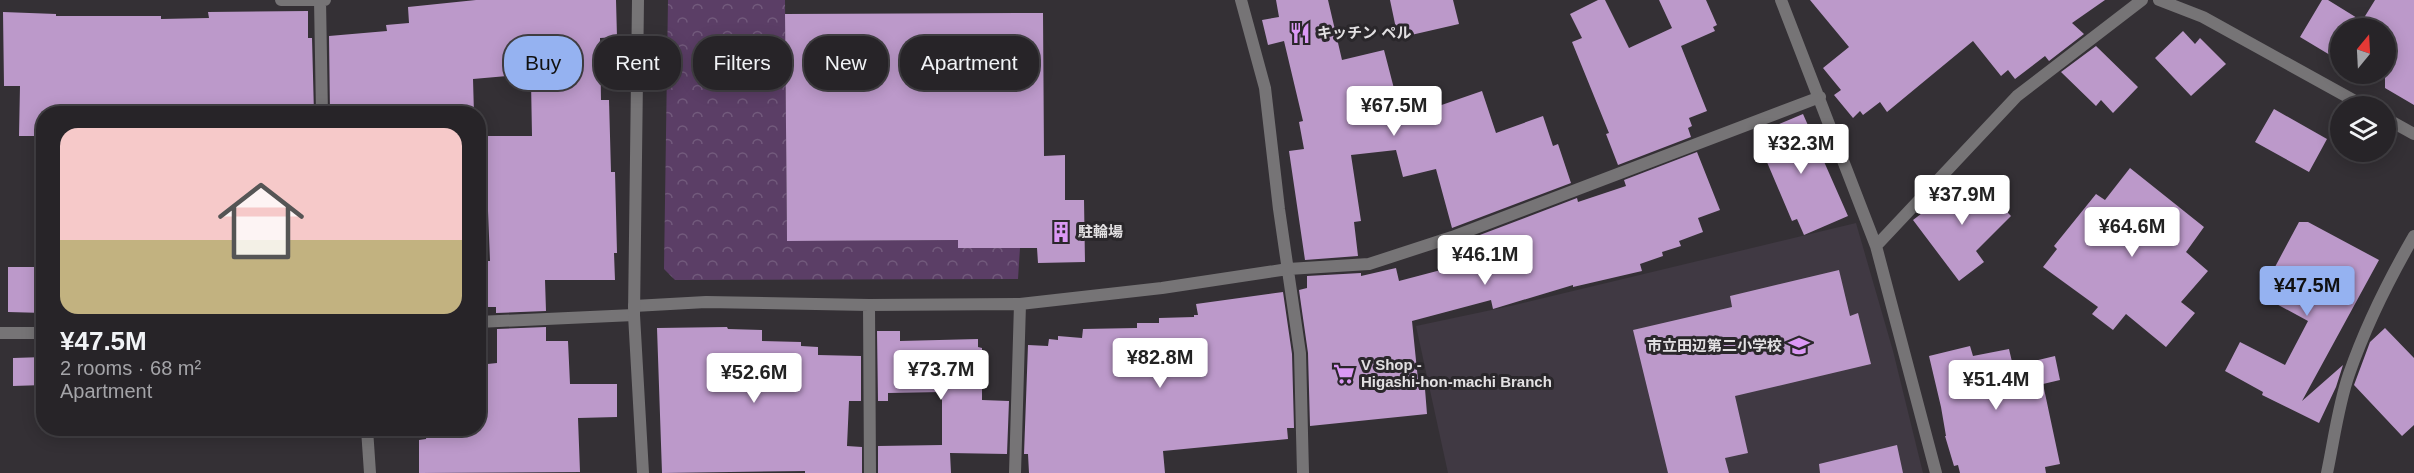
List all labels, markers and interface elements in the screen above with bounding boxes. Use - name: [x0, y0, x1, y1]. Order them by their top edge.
- north arrow: [2330, 18, 2396, 84]
- map controls: [2330, 18, 2396, 162]
- restaurant icon: キッチン ペル: [1288, 21, 1312, 45]
- place label: キッチン ペル: [1317, 24, 1411, 41]
- chip: Buy: [504, 36, 582, 90]
- chip: Rent: [594, 36, 681, 90]
- chip: Filters: [693, 36, 792, 90]
- chip: New: [804, 36, 888, 90]
- chip: Apartment: [900, 36, 1039, 90]
- pin: ¥67.5M: [1345, 86, 1443, 137]
- text: ¥67.5M: [1361, 94, 1427, 116]
- button: layers: [2330, 96, 2396, 162]
- pin: ¥32.3M: [1752, 124, 1850, 175]
- text: ¥32.3M: [1768, 132, 1834, 154]
- icon: home: [207, 167, 315, 275]
- pin: ¥37.9M: [1913, 175, 2011, 226]
- text: ¥37.9M: [1929, 183, 1995, 205]
- pin: ¥64.6M: [2083, 207, 2181, 258]
- text: ¥64.6M: [2099, 215, 2165, 237]
- building icon: 駐輪場: [1049, 220, 1073, 244]
- place label: 駐輪場: [1078, 223, 1123, 240]
- pin: ¥46.1M: [1436, 235, 1534, 286]
- text: ¥46.1M: [1452, 243, 1518, 265]
- pin: ¥47.5M: [2258, 266, 2356, 317]
- text: ¥47.5M: [2274, 274, 2340, 296]
- text: ¥47.5M: [60, 326, 147, 356]
- school or university icon: 市立田辺第二小学校: [1787, 334, 1811, 358]
- place label: 市立田辺第二小学校: [1647, 337, 1782, 354]
- pin: ¥82.8M: [1111, 338, 1209, 389]
- text: ¥82.8M: [1127, 346, 1193, 368]
- pin: ¥73.7M: [892, 350, 990, 401]
- pin: ¥52.6M: [705, 353, 803, 404]
- place label: V Shop - Higashi-hon-machi Branch: [1361, 356, 1552, 390]
- text: 2 rooms · 68 m²: [60, 357, 201, 379]
- text: ¥73.7M: [908, 358, 974, 380]
- pin: ¥51.4M: [1947, 360, 2045, 411]
- text: ¥52.6M: [721, 361, 787, 383]
- supermarket icon: V Shop - Higashi-hon-machi Branch: [1332, 362, 1356, 386]
- text: ¥51.4M: [1963, 368, 2029, 390]
- text: Apartment: [60, 380, 152, 402]

